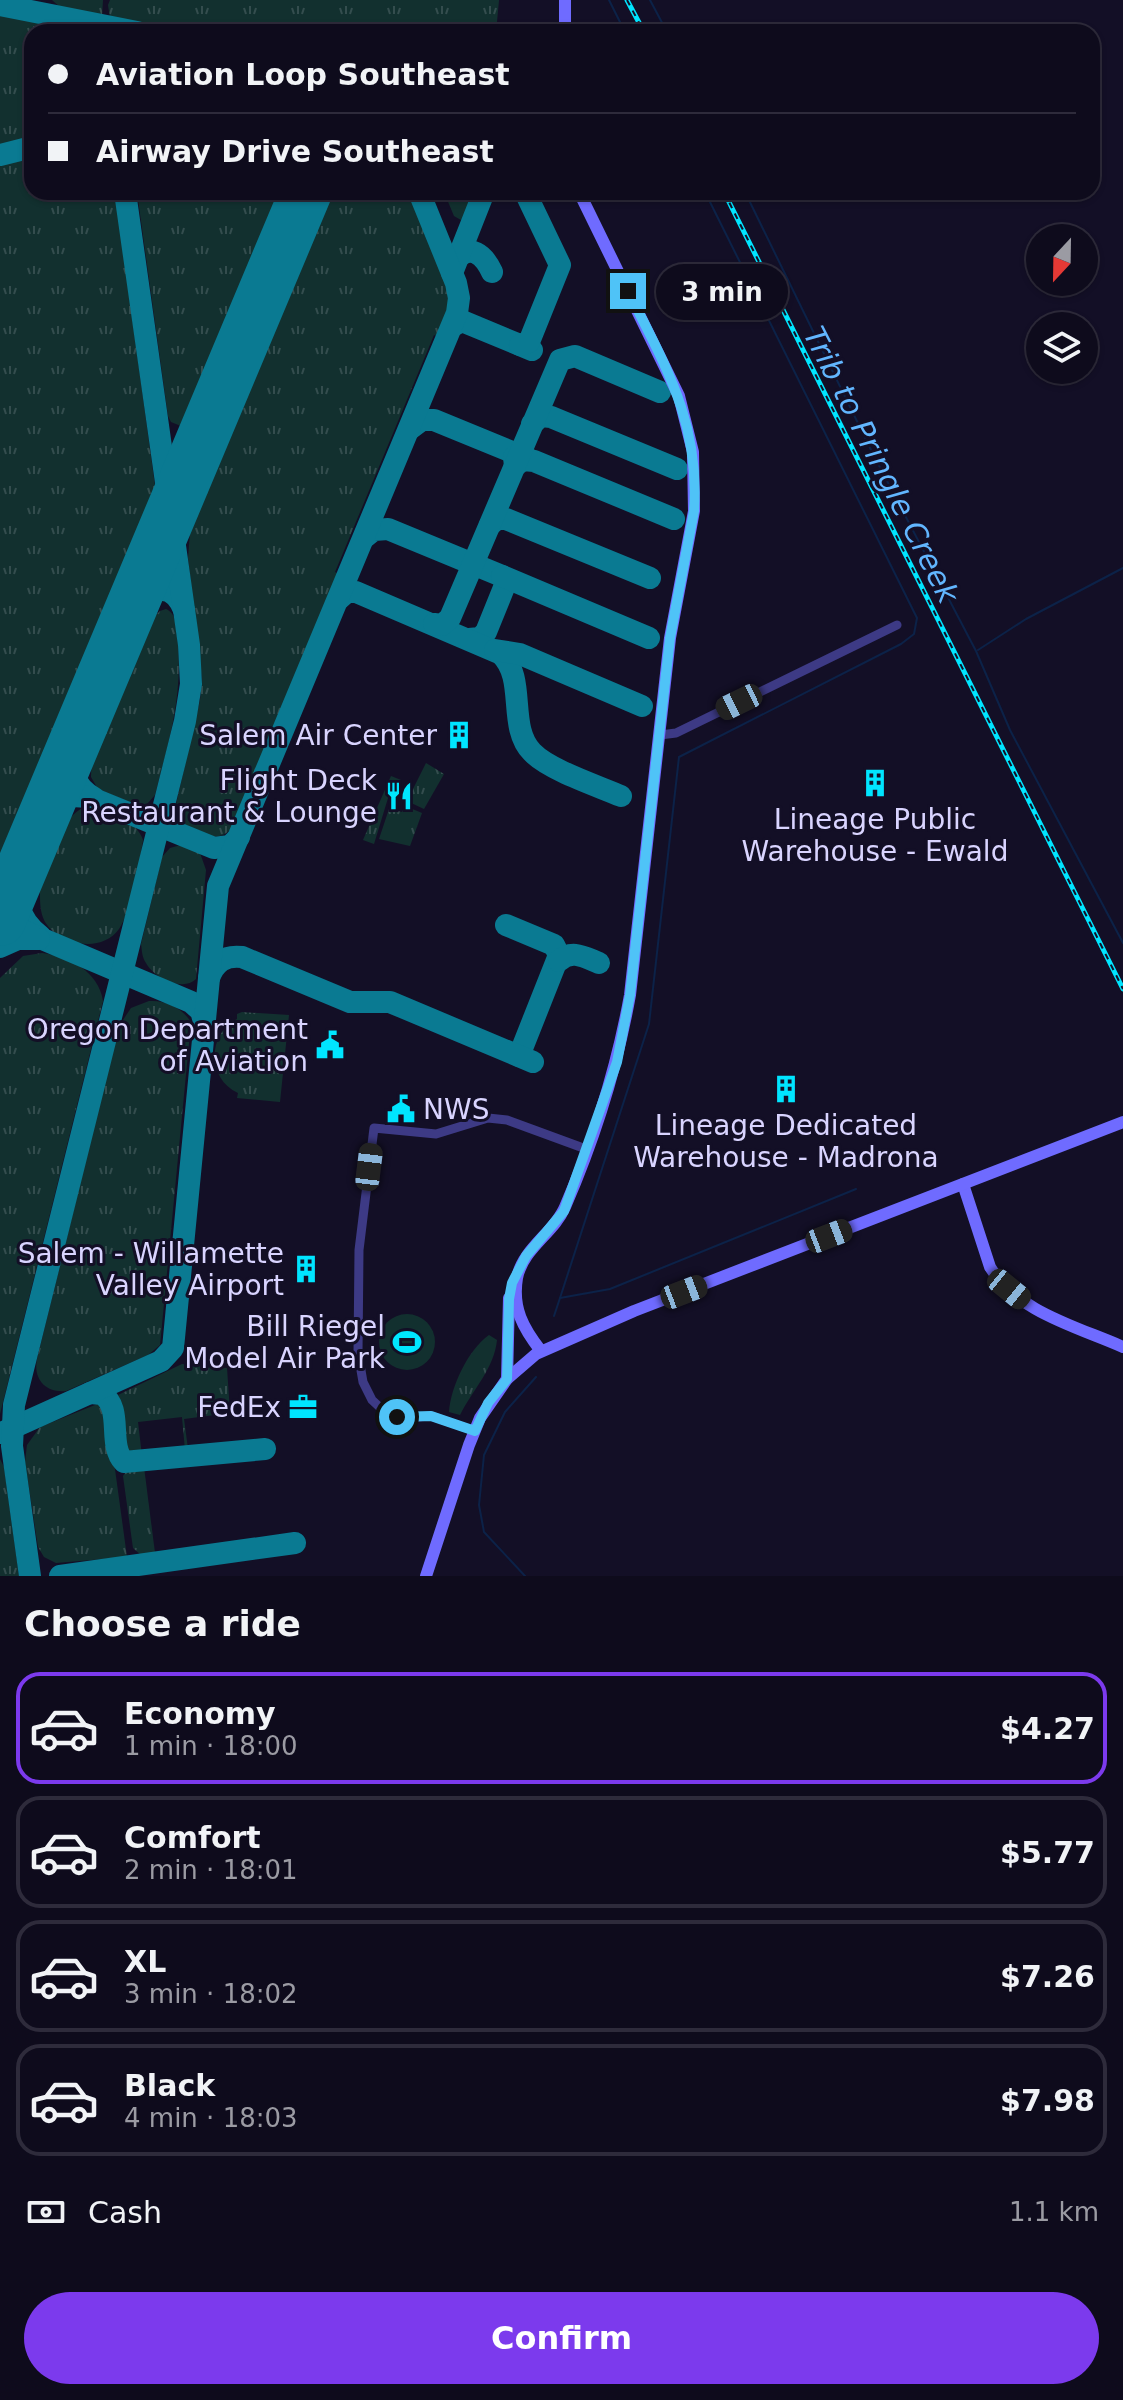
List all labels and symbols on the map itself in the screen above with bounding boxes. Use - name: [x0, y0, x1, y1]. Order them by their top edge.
- north arrow: [1026, 224, 1098, 296]
- callout: 3 min: [656, 263, 788, 319]
- route end: [610, 273, 646, 309]
- water label: Trib to Pringle Creek: [796, 321, 967, 610]
- car: [712, 681, 766, 723]
- place label: Salem Air Center: [199, 719, 437, 752]
- building icon: Salem Air Center: [444, 720, 474, 750]
- place label: Flight Deck Restaurant & Lounge: [81, 764, 378, 829]
- building icon: Lineage Public Warehouse - Ewald: [860, 768, 890, 798]
- restaurant icon: Flight Deck Restaurant & Lounge: [384, 781, 414, 811]
- place label: Lineage Public Warehouse - Ewald: [742, 803, 1008, 868]
- place label: Oregon Department of Aviation: [27, 1013, 308, 1078]
- public building icon: Oregon Department of Aviation: [315, 1030, 345, 1060]
- building icon: Lineage Dedicated Warehouse - Madrona: [771, 1074, 801, 1104]
- place label: NWS: [423, 1093, 489, 1126]
- public building icon: NWS: [386, 1094, 416, 1124]
- place label: Lineage Dedicated Warehouse - Madrona: [633, 1109, 939, 1174]
- car: [354, 1142, 384, 1192]
- car: [802, 1216, 856, 1256]
- place label: Salem - Willamette Valley Airport: [18, 1237, 284, 1302]
- building icon: Salem - Willamette Valley Airport: [291, 1254, 321, 1284]
- car: [983, 1265, 1035, 1313]
- car: [657, 1272, 711, 1312]
- place label: Bill Riegel Model Air Park: [184, 1310, 386, 1375]
- sports icon: Bill Riegel Model Air Park: [392, 1327, 422, 1357]
- place label: FedEx: [197, 1391, 281, 1424]
- office icon: FedEx: [288, 1392, 318, 1422]
- route start: [379, 1399, 415, 1435]

